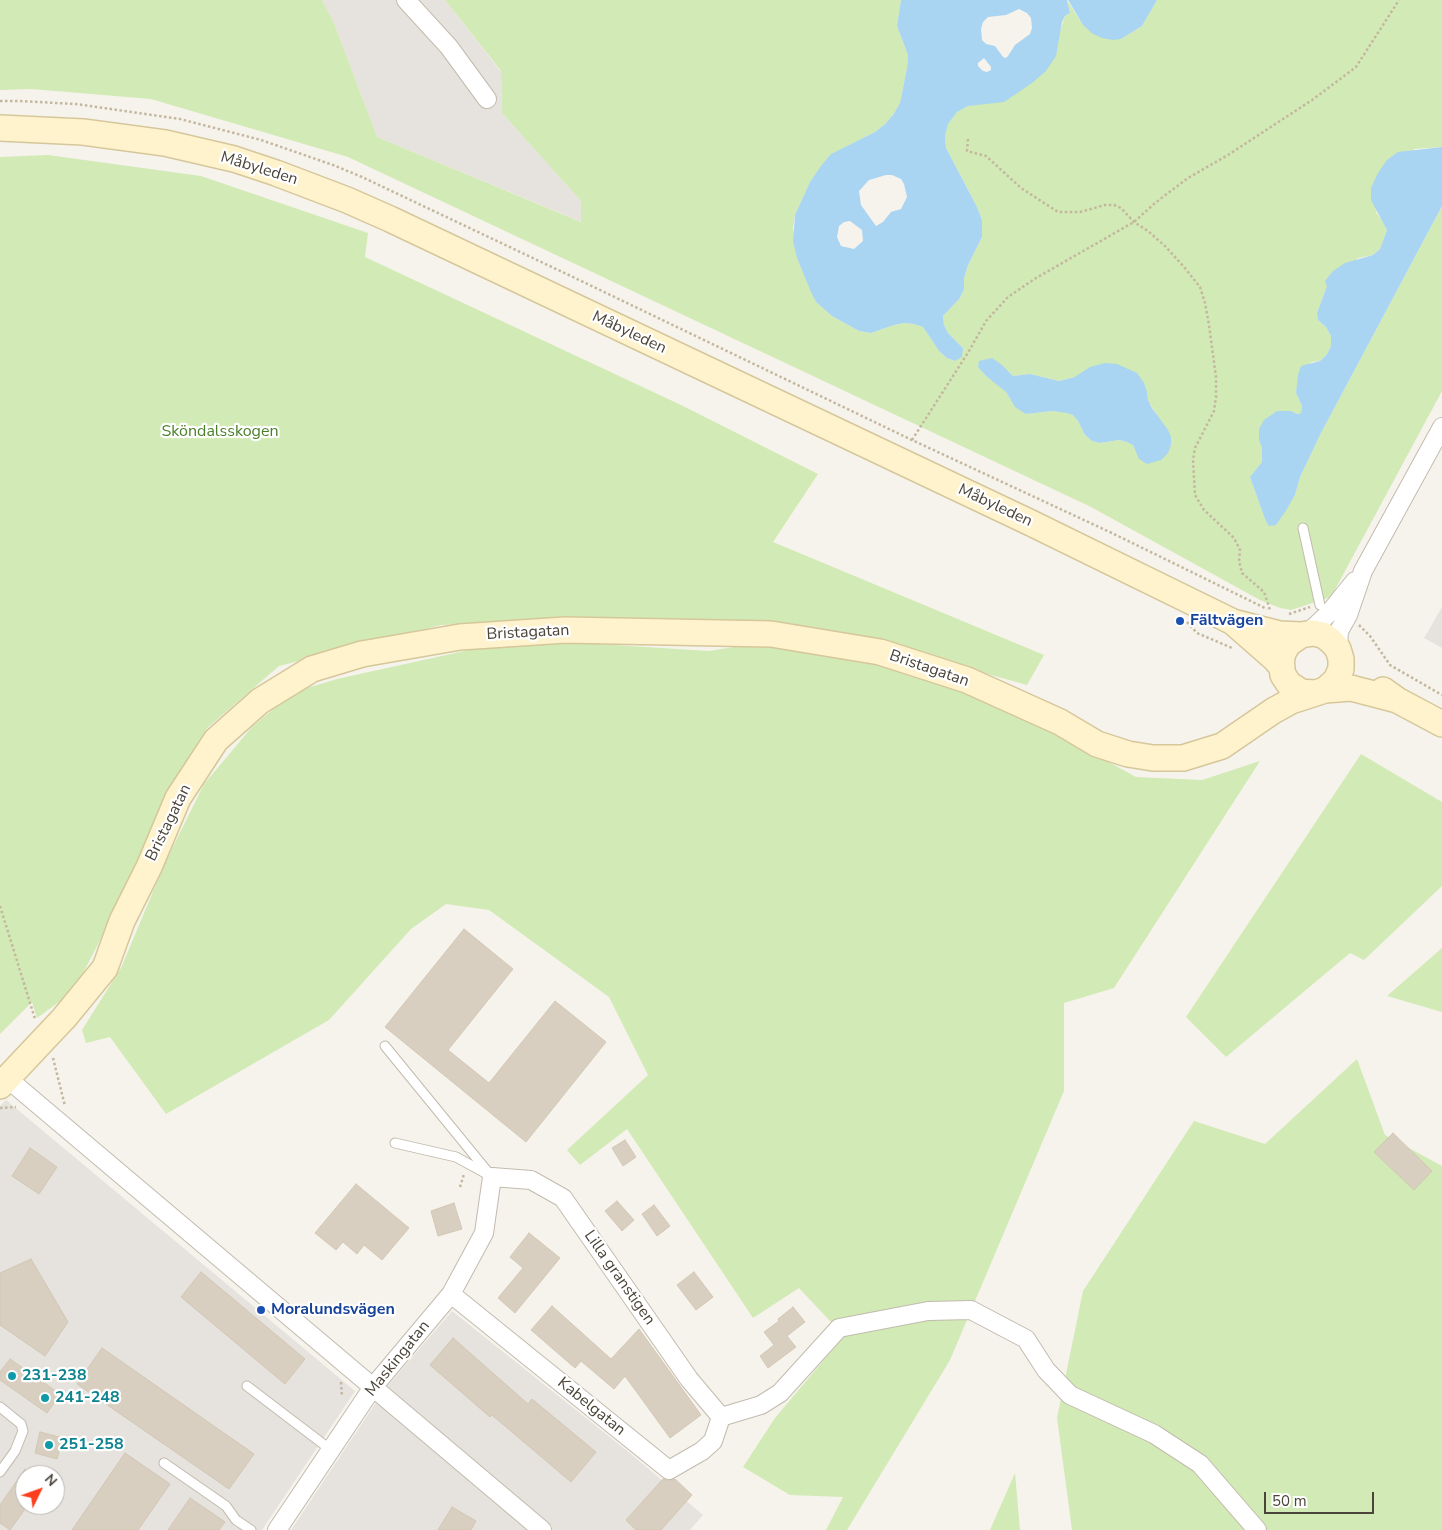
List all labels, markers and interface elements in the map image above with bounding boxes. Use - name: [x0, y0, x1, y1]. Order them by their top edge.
- street label: Måbyleden: [218, 148, 300, 190]
- street label: Måbyleden: [589, 307, 669, 359]
- park label: Sköndalsskogen: [161, 422, 279, 442]
- street label: Måbyleden: [955, 480, 1035, 532]
- place label: Fältvägen: [1190, 611, 1263, 631]
- marker: Fältvägen: [1174, 615, 1186, 627]
- street label: Bristagatan: [486, 621, 570, 645]
- street label: Bristagatan: [887, 646, 971, 692]
- street label: Bristagatan: [142, 782, 196, 864]
- street label: Lilla granstigen: [579, 1227, 659, 1329]
- place label: Moralundsvägen: [271, 1300, 395, 1320]
- marker: Moralundsvägen: [255, 1304, 267, 1316]
- street label: Maskingatan: [362, 1317, 434, 1401]
- place label: 231-238: [22, 1366, 87, 1386]
- marker: 231-238: [6, 1370, 18, 1382]
- street label: Kabelgatan: [553, 1374, 629, 1440]
- place label: 241-248: [55, 1388, 120, 1408]
- marker: 241-248: [39, 1392, 51, 1404]
- place label: 251-258: [59, 1435, 124, 1455]
- marker: 251-258: [43, 1439, 55, 1451]
- north arrow: [15, 1465, 65, 1515]
- text: N: [40, 1470, 61, 1491]
- scale bar: [1267, 1482, 1377, 1514]
- text: 50 m: [1272, 1491, 1307, 1511]

